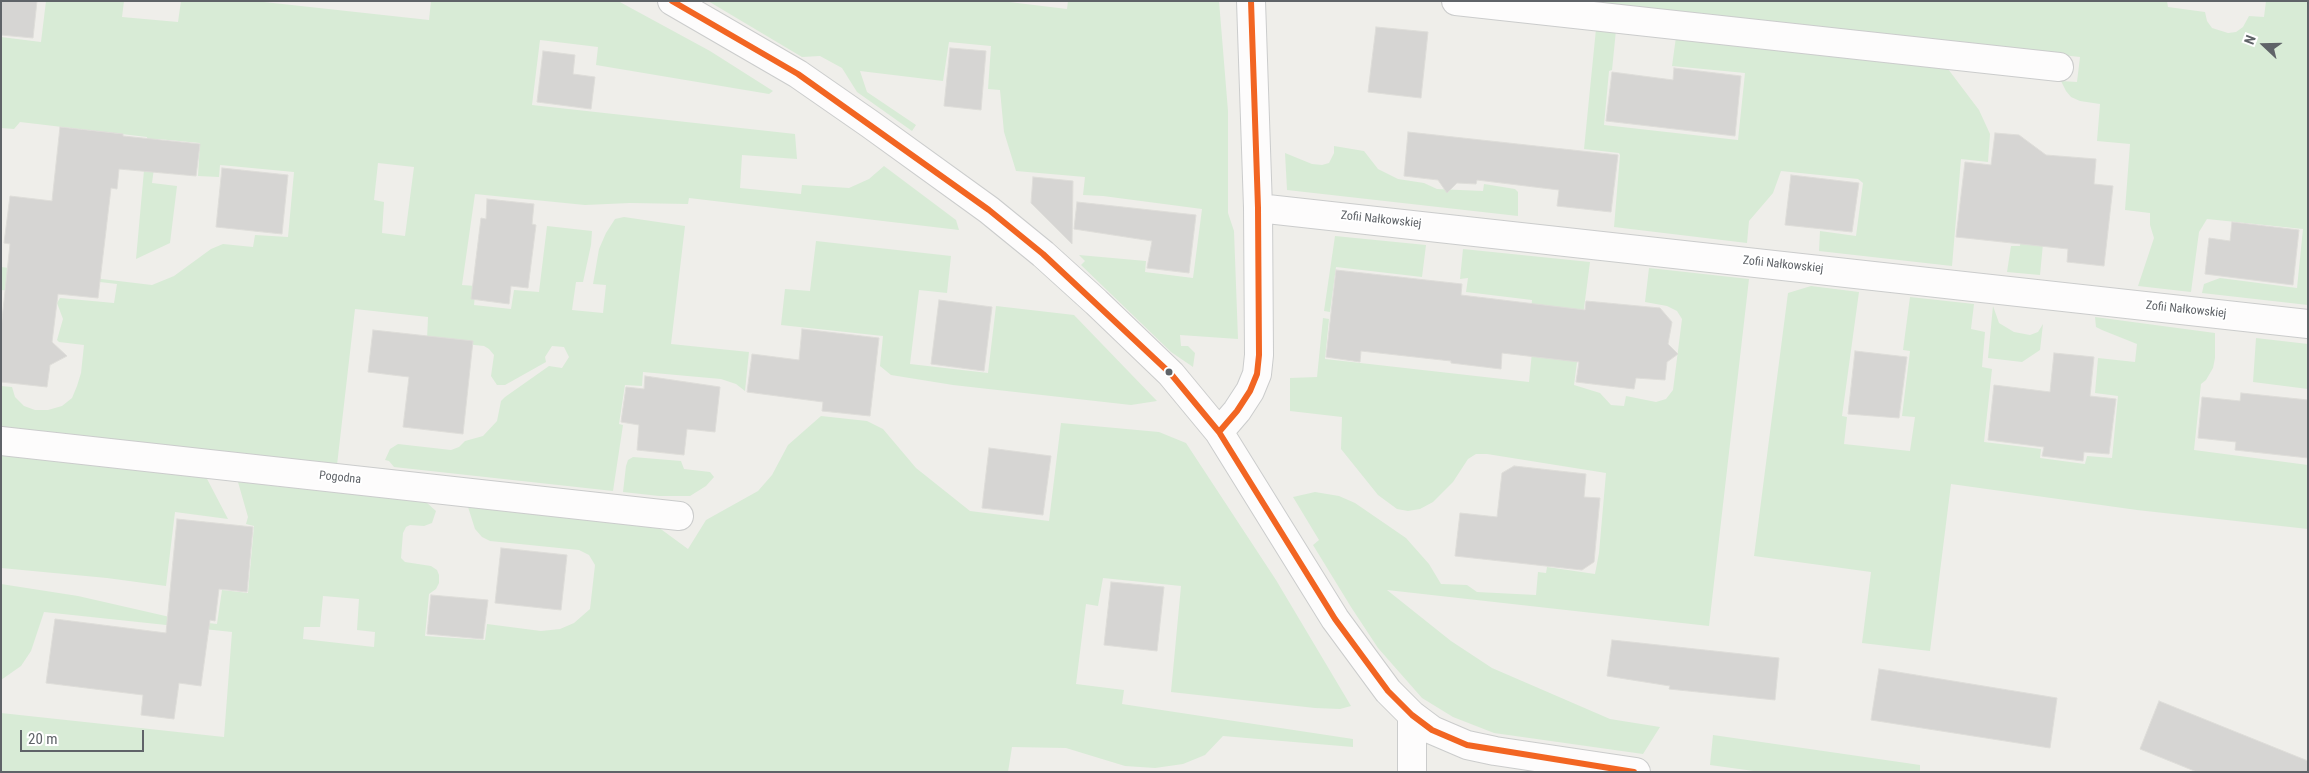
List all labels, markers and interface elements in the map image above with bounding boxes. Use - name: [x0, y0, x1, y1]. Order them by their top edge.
- north arrow: [2239, 20, 2289, 70]
- text: N: [2241, 33, 2259, 47]
- street label: Zofii Nałkowskiej: [1340, 209, 1422, 231]
- street label: Zofii Nałkowskiej: [1742, 254, 1824, 276]
- street label: Zofii Nałkowskiej: [2145, 299, 2227, 321]
- unlabelled marker: [1164, 367, 1174, 377]
- street label: Pogodna: [318, 469, 362, 487]
- scale bar: [22, 720, 146, 752]
- text: 20 m: [28, 730, 58, 748]

